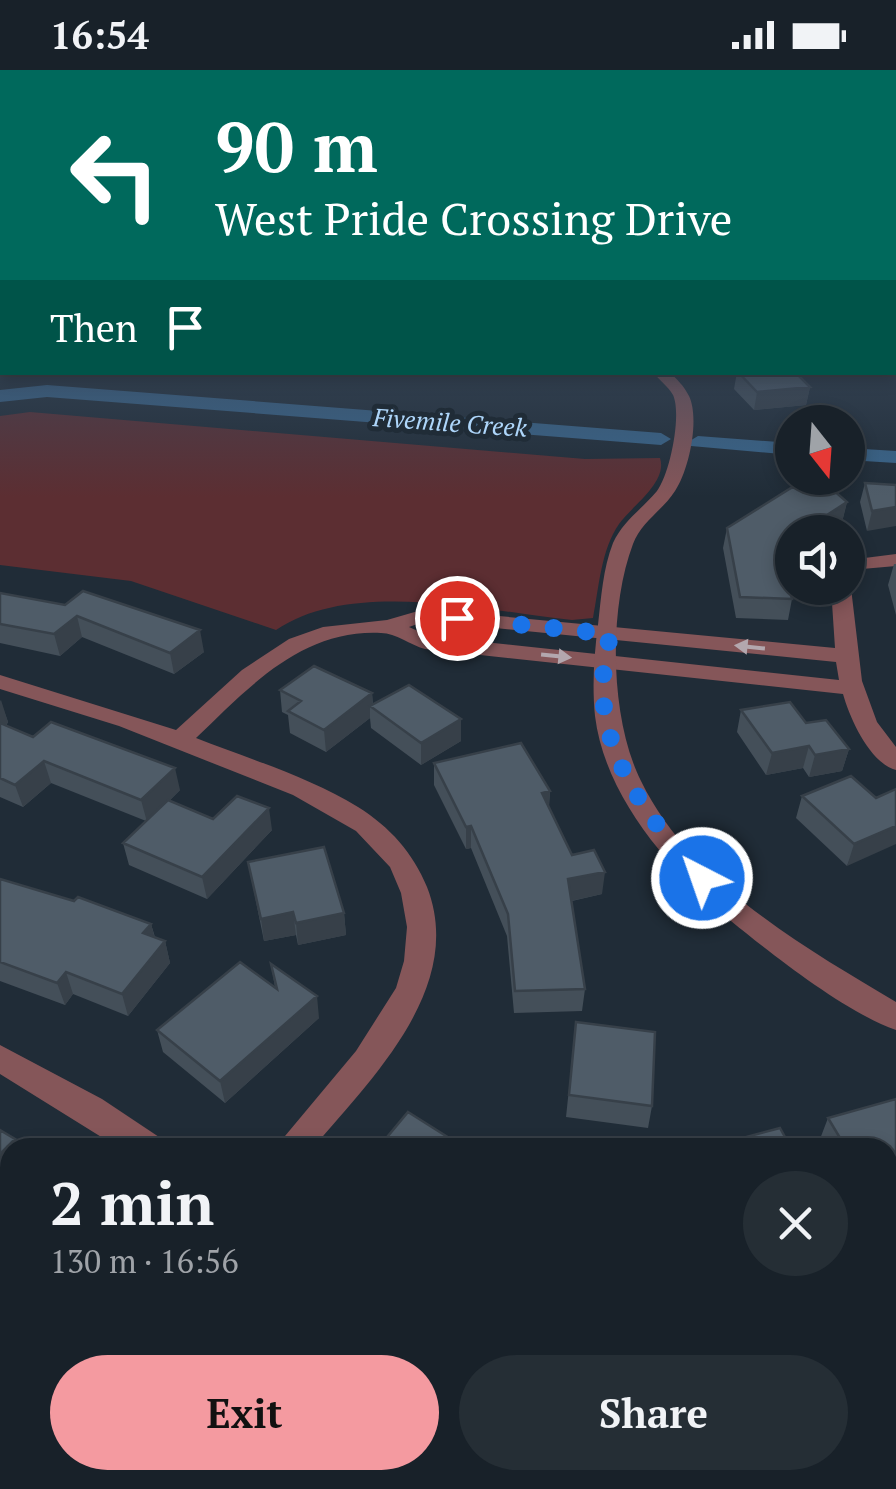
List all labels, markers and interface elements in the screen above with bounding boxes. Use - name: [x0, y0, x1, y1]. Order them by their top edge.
- text: 16:54: [50, 10, 149, 60]
- text: 90 m: [215, 99, 378, 192]
- icon: left: [50, 110, 180, 240]
- text: West Pride Crossing Drive: [215, 188, 732, 248]
- icon: arrive: [158, 300, 213, 355]
- text: Then: [50, 303, 138, 353]
- water label: Fivemile Creek: [371, 400, 529, 444]
- north arrow: [775, 405, 865, 495]
- map controls: [775, 405, 865, 605]
- button: sound: [775, 515, 865, 605]
- pin: [415, 576, 500, 661]
- icon: arrive: [430, 591, 485, 646]
- one-way arrow: [733, 639, 765, 655]
- one-way arrow: [540, 648, 572, 664]
- position arrow: [650, 826, 754, 930]
- text: 2 min: [50, 1163, 214, 1242]
- button: close: [743, 1171, 848, 1276]
- text: 130 m · 16:56: [50, 1240, 238, 1282]
- button: Exit: [50, 1355, 439, 1470]
- button: Share: [459, 1355, 848, 1470]

